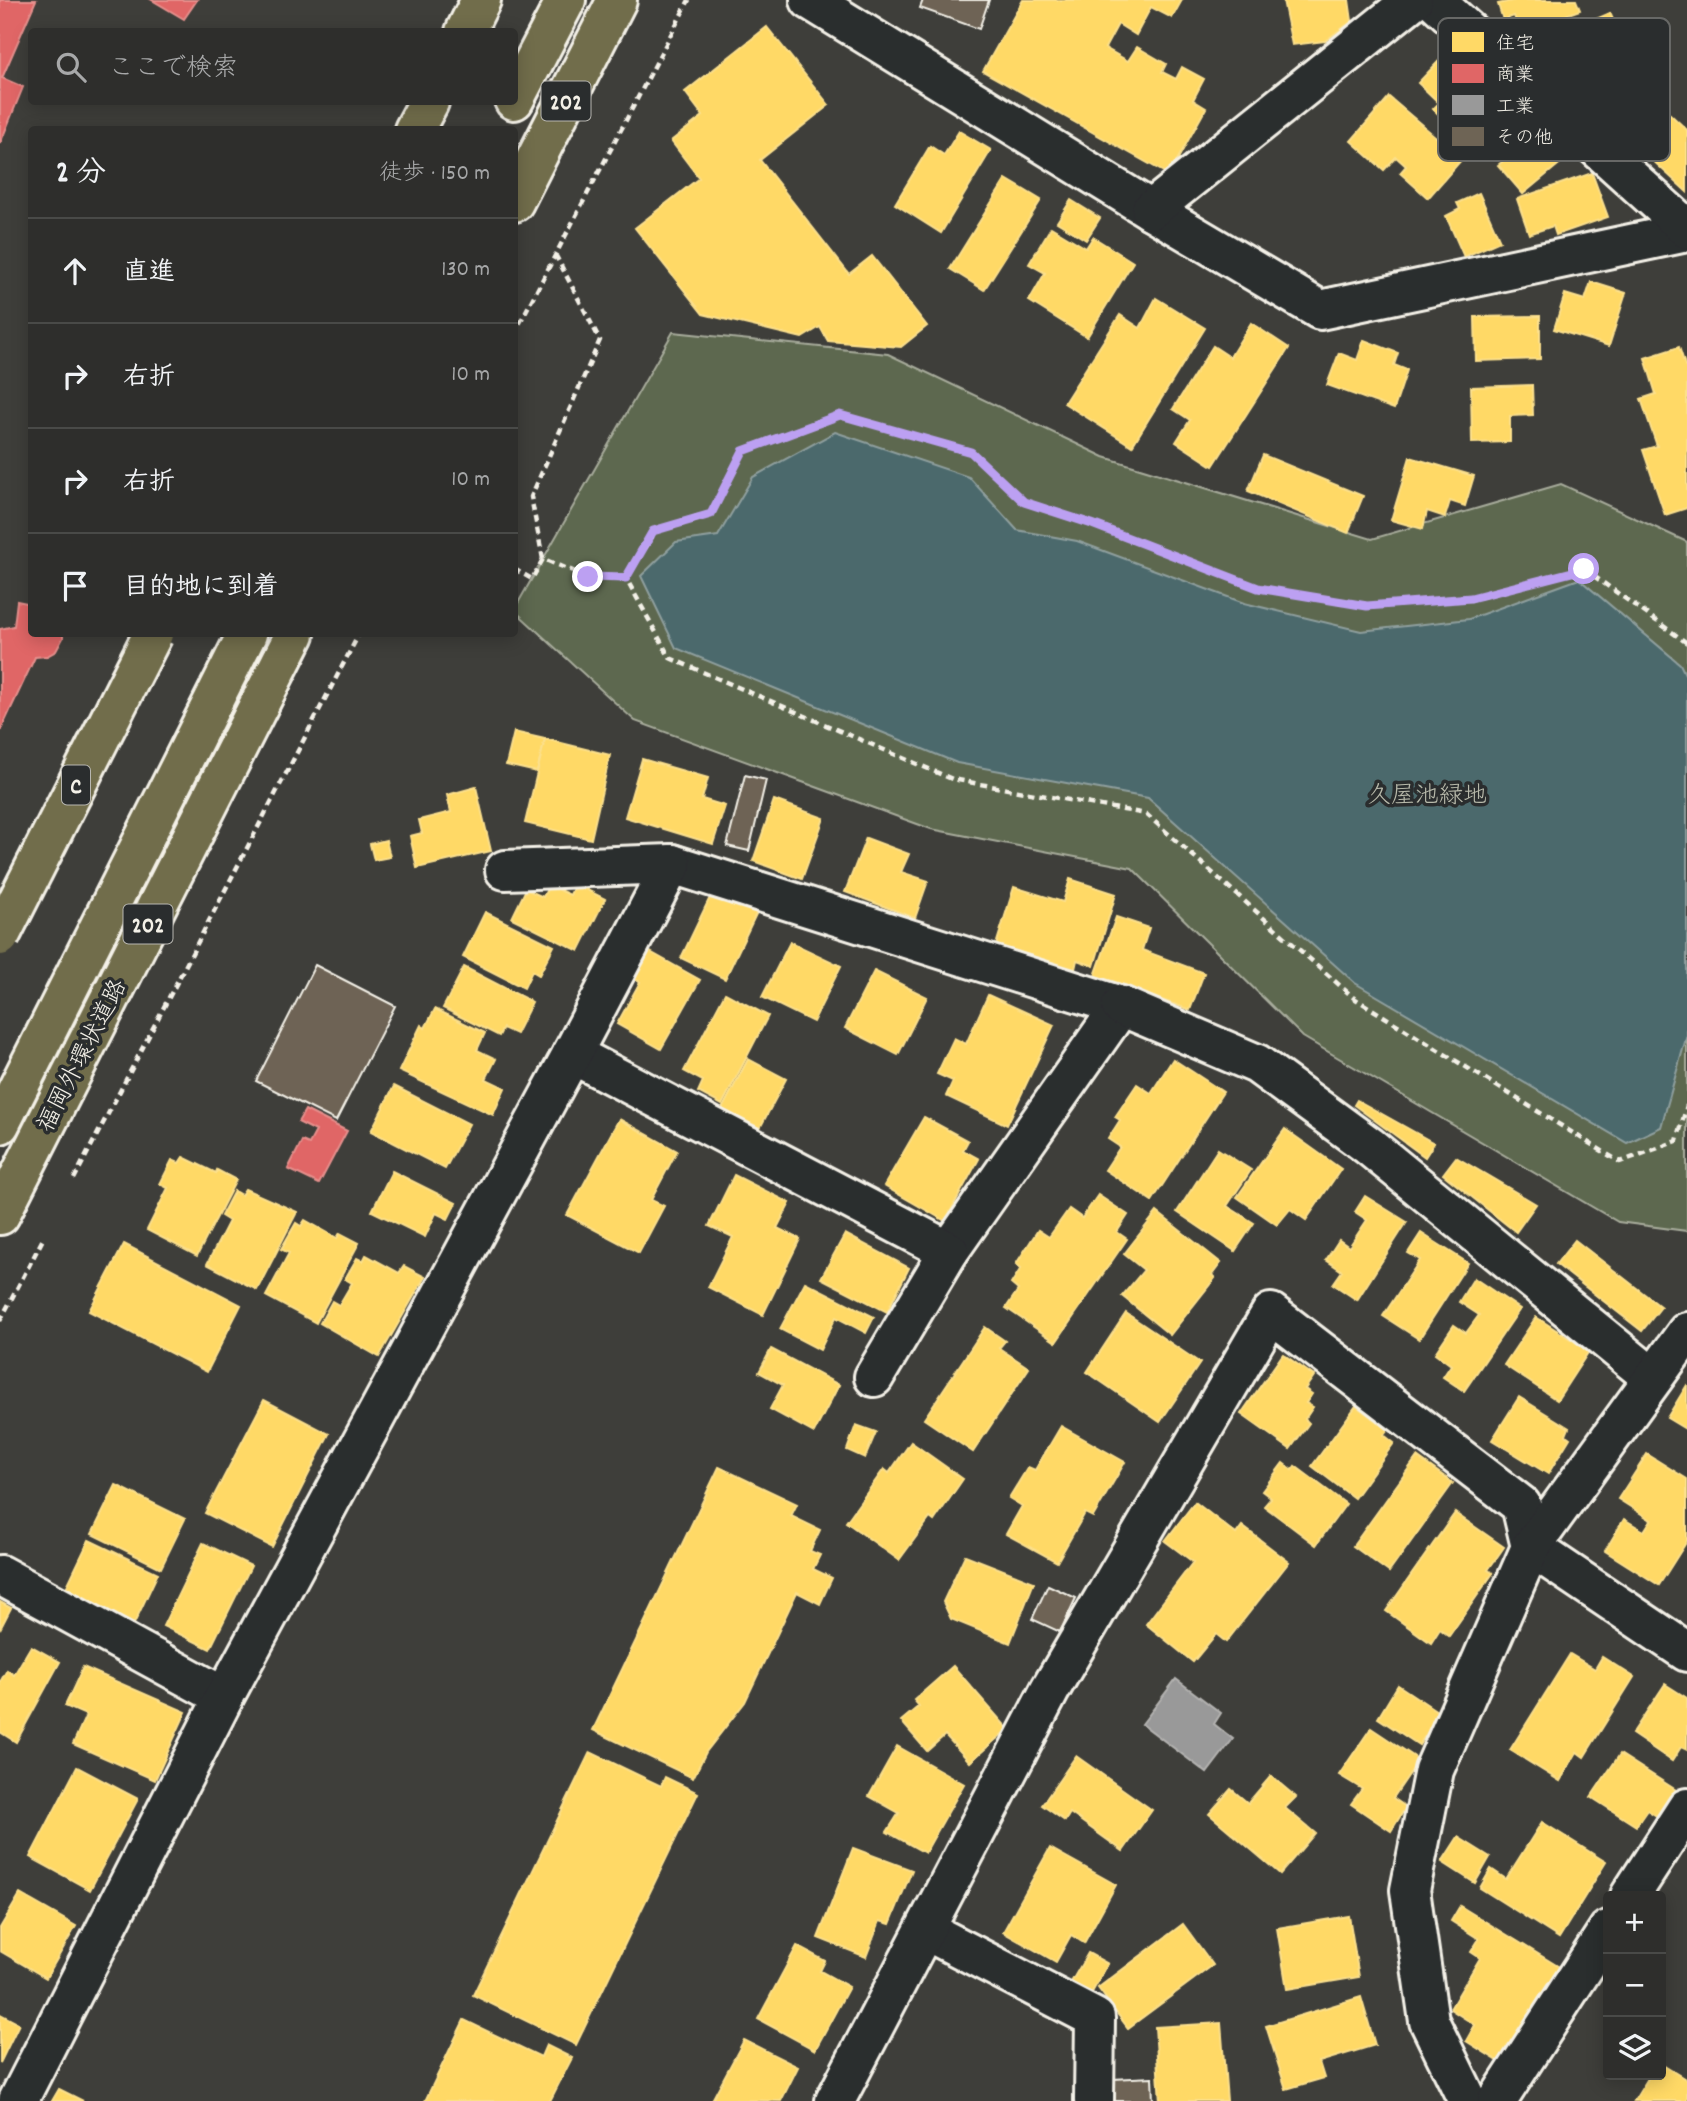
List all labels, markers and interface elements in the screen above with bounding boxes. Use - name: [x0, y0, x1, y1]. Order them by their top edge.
- legend: [1438, 18, 1670, 161]
- search box: [28, 28, 518, 105]
- text: 住宅: [1496, 32, 1534, 59]
- icon: search: [52, 48, 90, 86]
- text: ここで検索: [108, 51, 238, 88]
- text: 商業: [1496, 63, 1534, 90]
- road number: 202: [542, 82, 590, 120]
- text: 工業: [1496, 95, 1534, 122]
- text: その他: [1496, 126, 1553, 153]
- text: 2 分: [56, 154, 106, 197]
- text: 徒歩 · 150 m: [379, 158, 490, 191]
- icon: ahead: [56, 252, 94, 290]
- text: 130 m: [441, 254, 490, 287]
- text: 直進: [123, 255, 175, 292]
- icon: right: [56, 357, 94, 395]
- text: 10 m: [451, 359, 490, 392]
- text: 右折: [123, 360, 175, 397]
- icon: right: [56, 462, 94, 500]
- text: 10 m: [451, 464, 490, 497]
- text: 右折: [123, 465, 175, 502]
- route start: [1568, 553, 1599, 584]
- route end: [572, 561, 603, 592]
- icon: arrive: [56, 567, 94, 605]
- text: 目的地に到着: [123, 570, 279, 607]
- road number: C: [62, 765, 90, 804]
- park label: 久屋池緑地: [1367, 780, 1487, 814]
- road number: 202: [124, 904, 172, 944]
- street label: 福岡外環状道路: [30, 974, 137, 1139]
- map controls: [1603, 1891, 1666, 2080]
- button: +: [1603, 1891, 1666, 1954]
- button: −: [1603, 1954, 1666, 2017]
- button: layers: [1603, 2017, 1666, 2080]

